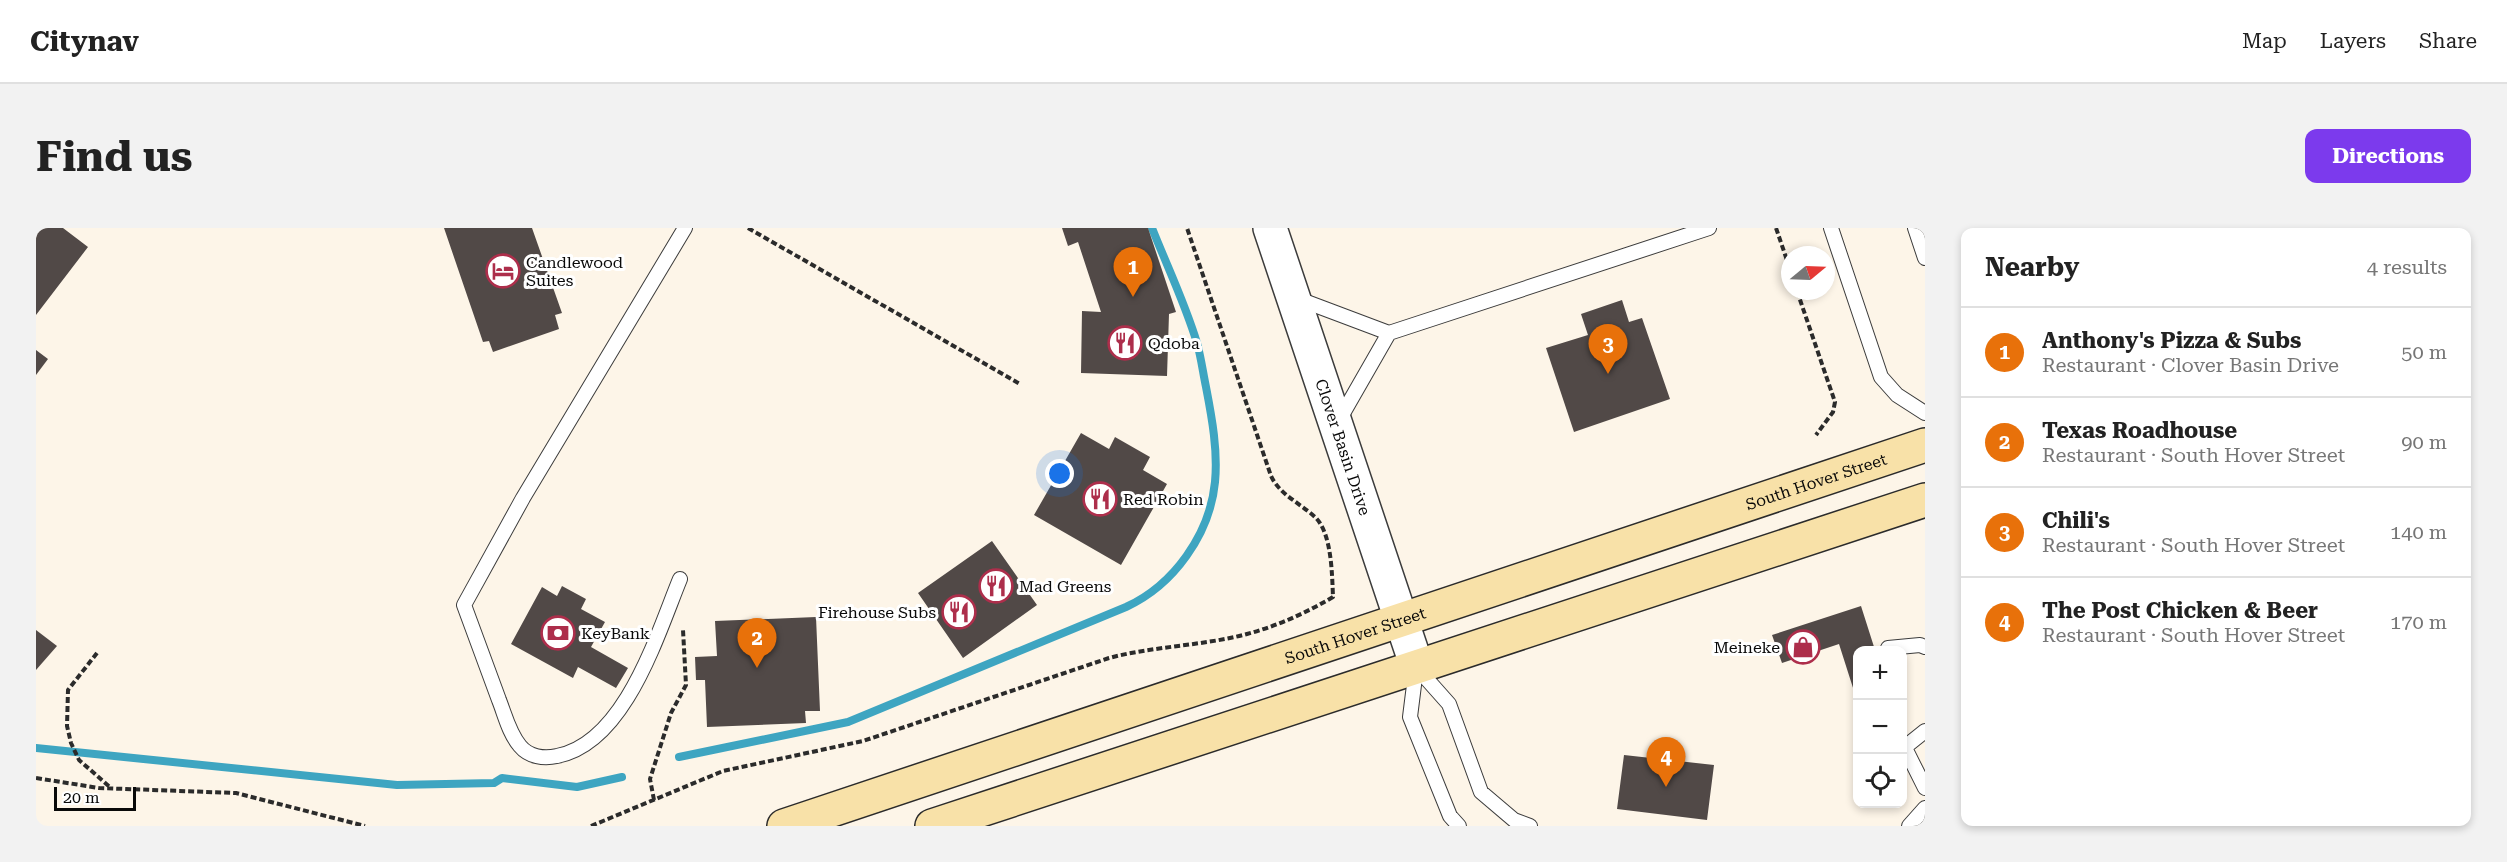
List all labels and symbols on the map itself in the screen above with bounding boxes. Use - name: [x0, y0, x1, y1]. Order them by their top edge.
- north arrow: [1781, 246, 1835, 300]
- pin: 1: [1114, 248, 1152, 297]
- hotel icon: Candlewood Suites: [485, 253, 521, 289]
- place label: Candlewood Suites: [526, 253, 623, 290]
- pin: 3: [1588, 324, 1628, 374]
- restaurant icon: Qdoba: [1107, 325, 1143, 361]
- place label: Qdoba: [1148, 334, 1200, 353]
- street label: Clover Basin Drive: [1312, 376, 1375, 518]
- street label: South Hover Street: [1743, 449, 1889, 514]
- your location: [1045, 459, 1074, 488]
- restaurant icon: Red Robin: [1082, 481, 1118, 517]
- place label: Red Robin: [1123, 490, 1204, 509]
- restaurant icon: Mad Greens: [978, 568, 1014, 604]
- place label: Mad Greens: [1019, 577, 1112, 596]
- restaurant icon: Firehouse Subs: [941, 594, 977, 630]
- place label: Firehouse Subs: [818, 603, 936, 622]
- street label: South Hover Street: [1282, 603, 1428, 668]
- bank icon: KeyBank: [540, 615, 576, 651]
- pin: 2: [738, 618, 776, 668]
- place label: KeyBank: [581, 624, 650, 643]
- shop icon: Meineke: [1785, 629, 1821, 665]
- place label: Meineke: [1714, 638, 1780, 657]
- pin: 4: [1646, 738, 1686, 787]
- scale bar: [54, 784, 136, 812]

